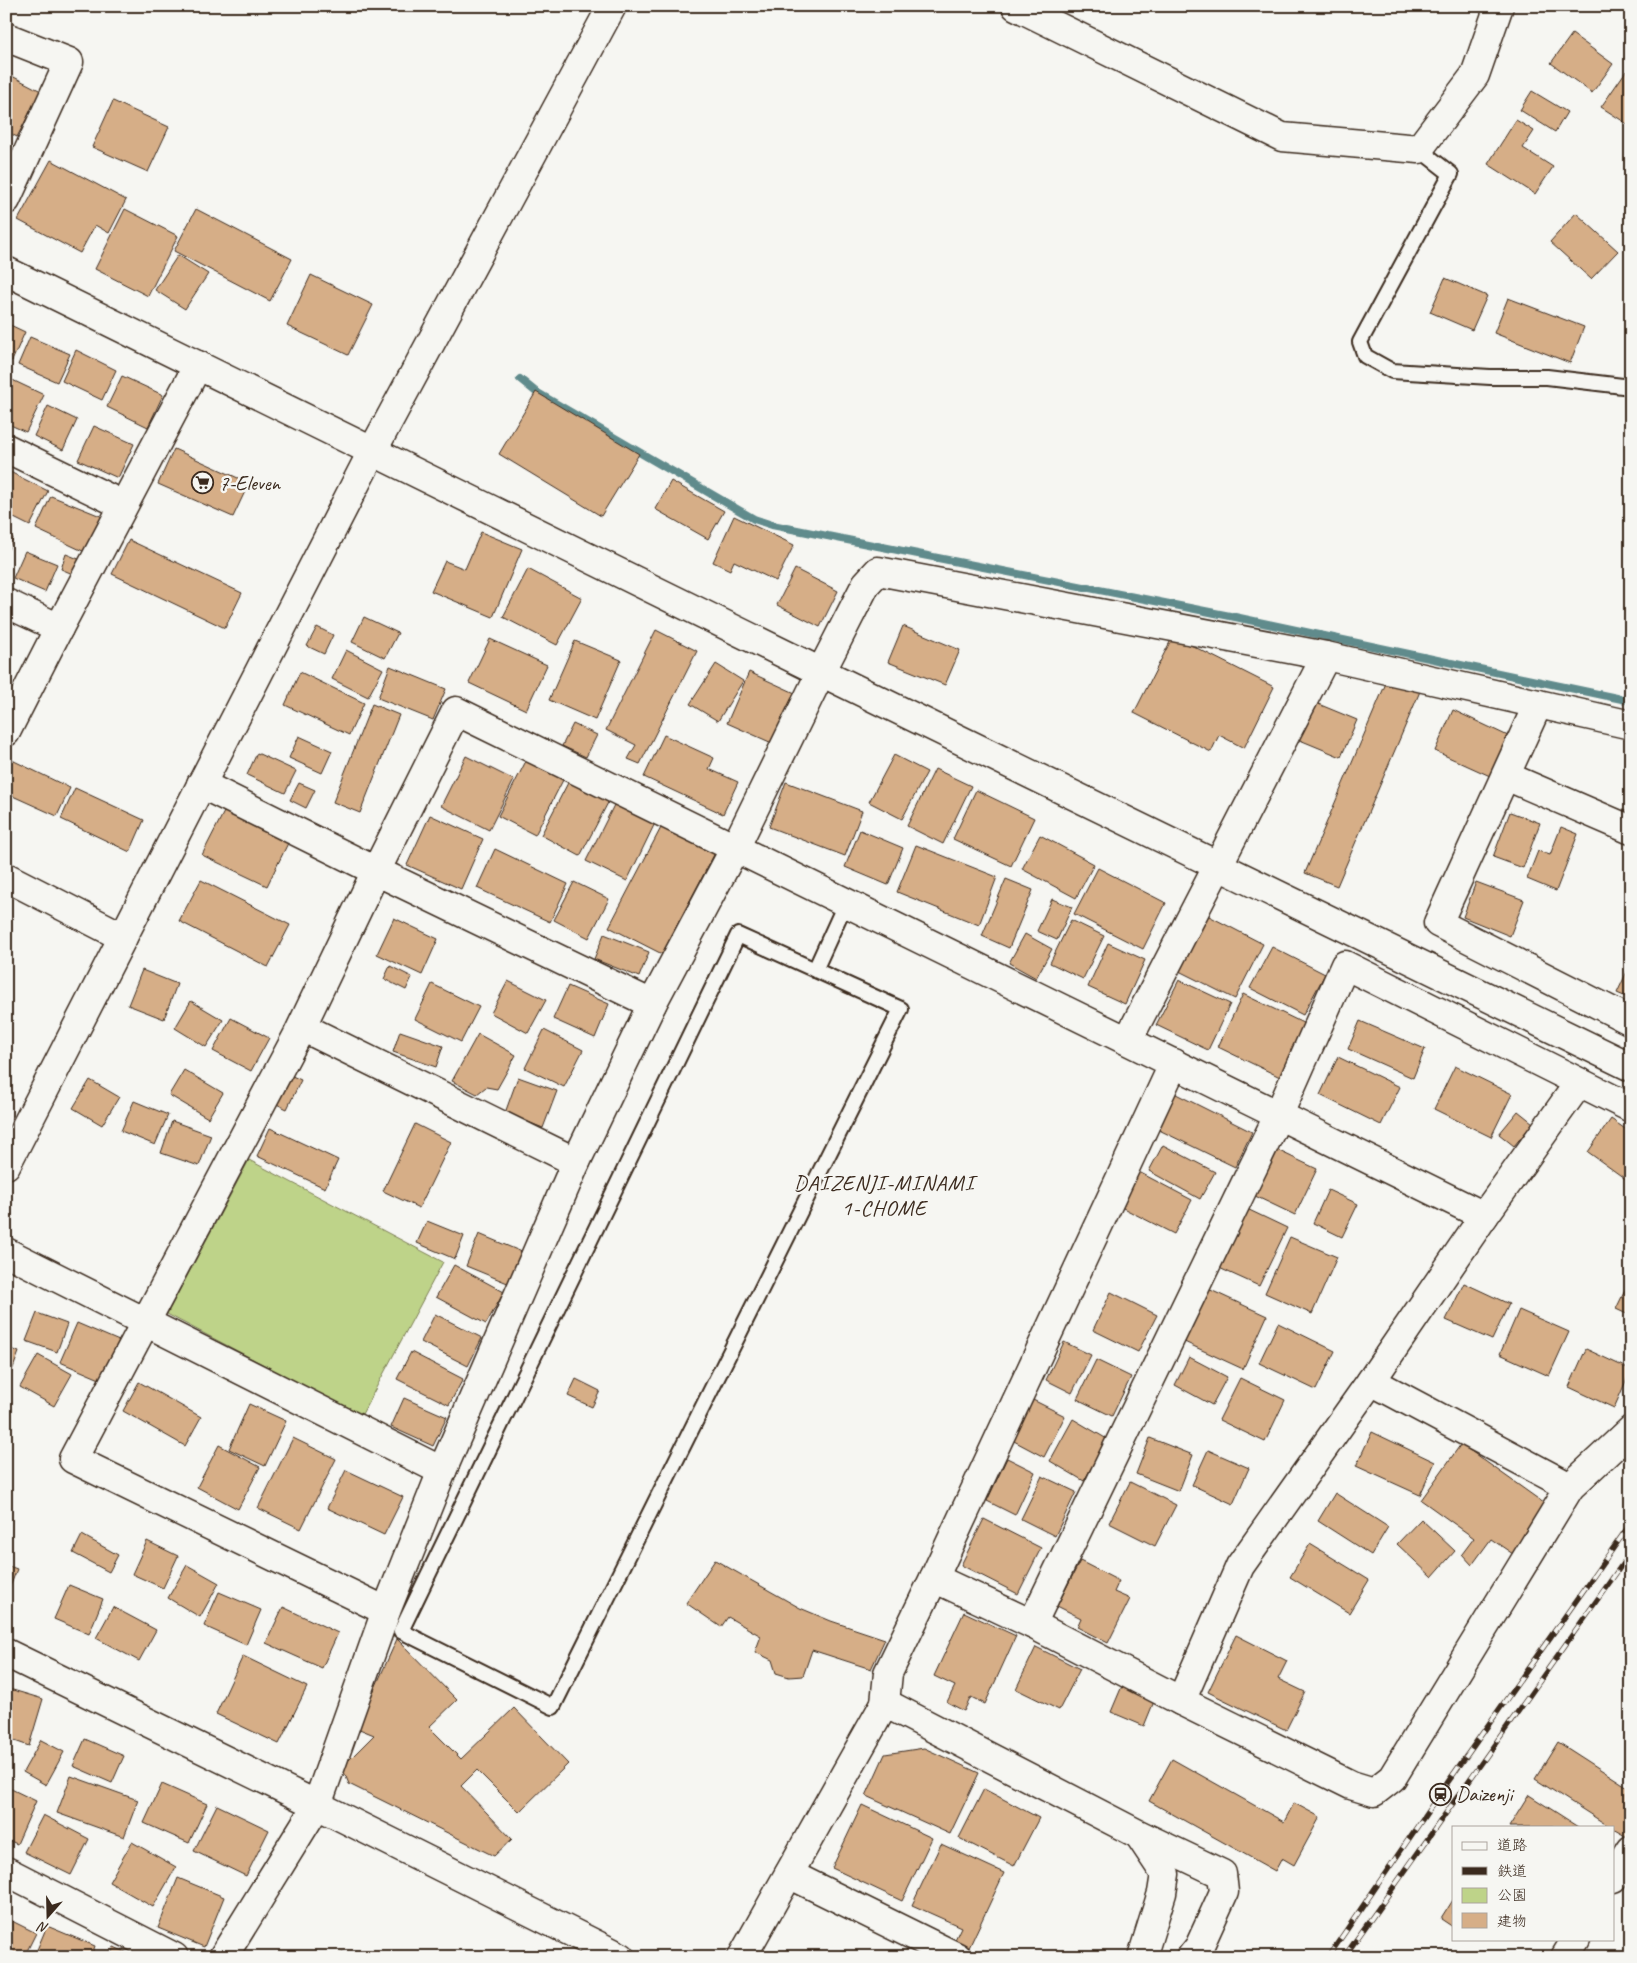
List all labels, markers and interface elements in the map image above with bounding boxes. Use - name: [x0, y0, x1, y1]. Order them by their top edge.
- place label: 7-Eleven: [219, 470, 282, 496]
- supermarket icon: 7-Eleven: [191, 471, 215, 495]
- district label: DAIZENJI-MINAMI 1-CHOME: [794, 1169, 978, 1222]
- place label: Daizenji: [1456, 1781, 1515, 1807]
- station icon: Daizenji: [1428, 1782, 1452, 1806]
- legend: [1452, 1826, 1614, 1940]
- text: 道路: [1497, 1836, 1527, 1855]
- text: 鉄道: [1497, 1862, 1527, 1881]
- text: 公園: [1497, 1886, 1527, 1905]
- north arrow: [22, 1890, 72, 1940]
- text: 建物: [1497, 1912, 1527, 1931]
- text: N: [35, 1917, 51, 1937]

